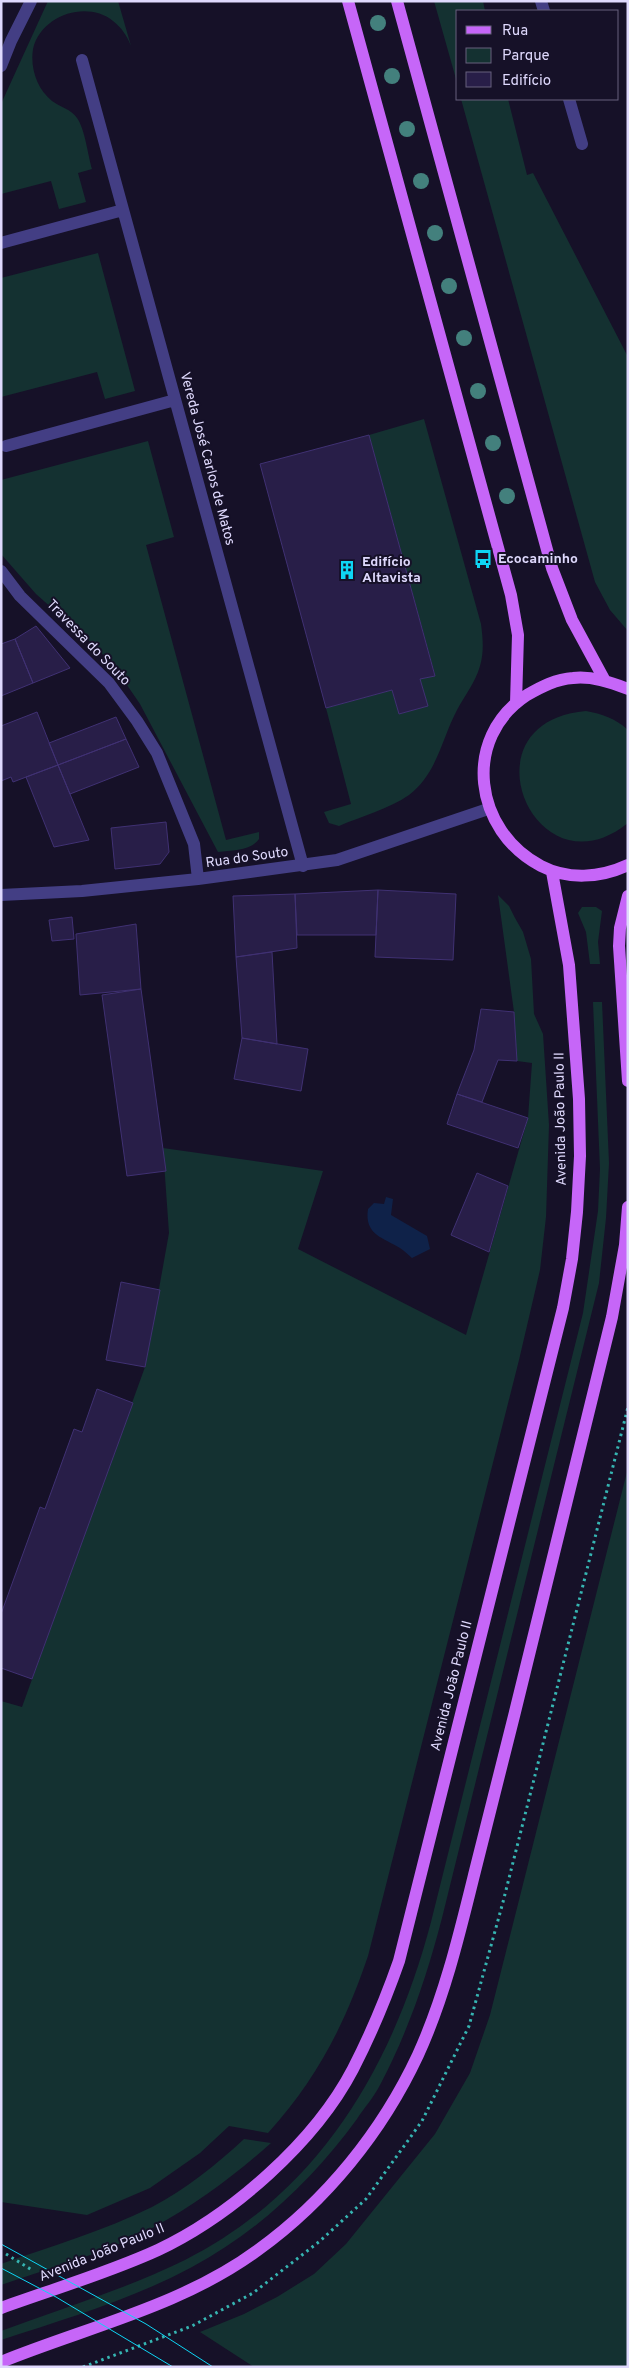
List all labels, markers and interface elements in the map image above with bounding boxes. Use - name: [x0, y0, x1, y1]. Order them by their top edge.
- legend: [456, 10, 619, 100]
- text: Rua: [502, 22, 528, 41]
- text: Parque: [502, 47, 550, 66]
- text: Edifício: [502, 72, 551, 91]
- street label: Vereda José Carlos de Matos: [176, 371, 238, 547]
- bus stop icon: Ecocaminho: [472, 548, 494, 570]
- place label: Ecocaminho: [498, 551, 578, 568]
- place label: Edifício Altavista: [362, 554, 421, 587]
- building icon: Edifício Altavista: [336, 559, 358, 581]
- street label: Travessa do Souto: [43, 596, 134, 690]
- street label: Rua do Souto: [204, 844, 290, 872]
- street label: Avenida João Paulo II: [551, 1052, 571, 1186]
- street label: Avenida João Paulo II: [428, 1619, 476, 1753]
- street label: Avenida João Paulo II: [37, 2220, 167, 2286]

